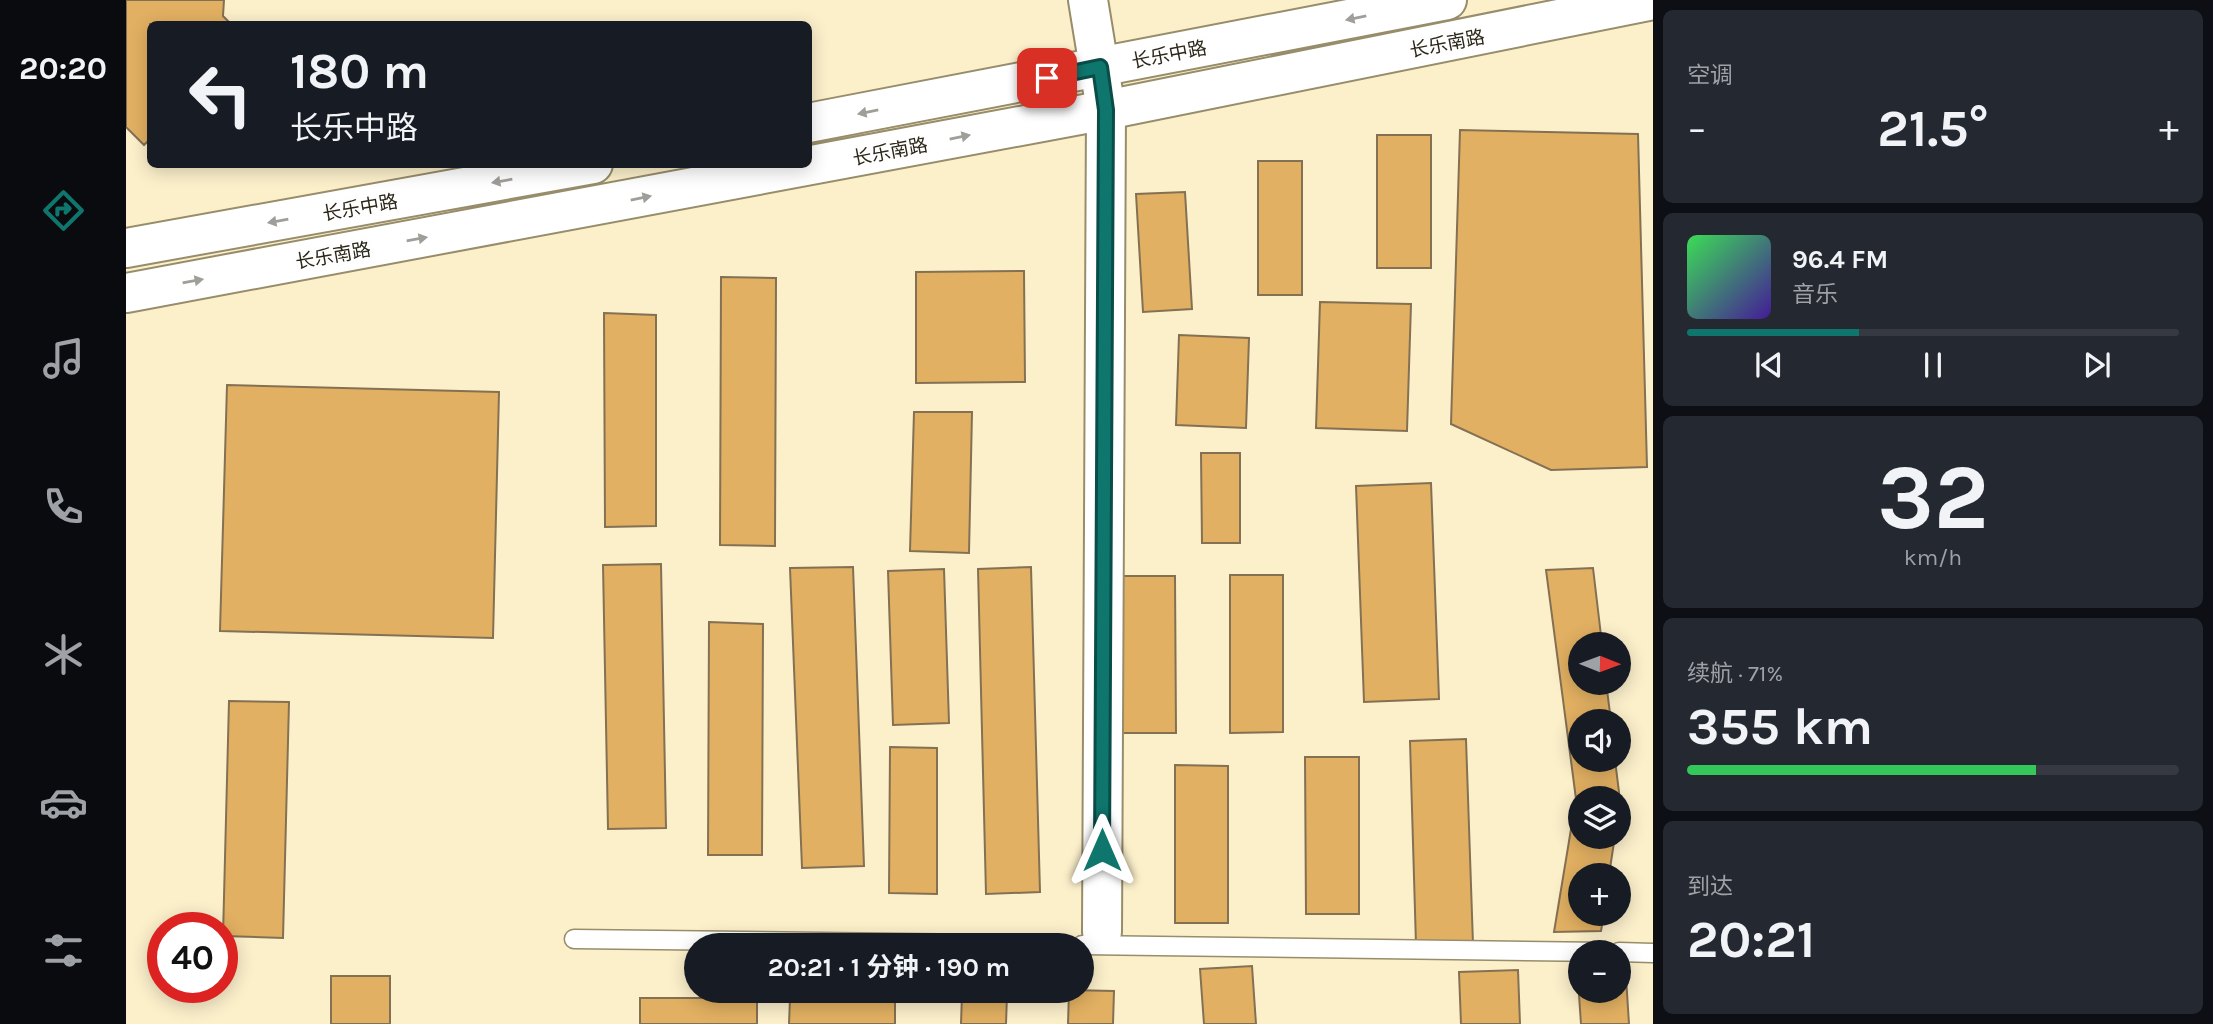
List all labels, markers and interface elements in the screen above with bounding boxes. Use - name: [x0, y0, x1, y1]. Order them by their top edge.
- one-way arrow: [1345, 12, 1367, 23]
- street label: 长乐南路: [1408, 26, 1487, 62]
- street label: 长乐中路: [1130, 37, 1209, 73]
- text: 180 m: [290, 43, 429, 100]
- pin: [1017, 48, 1077, 108]
- icon: left: [175, 49, 266, 140]
- text: 20:20: [19, 50, 107, 87]
- icon: arrive: [1028, 59, 1066, 97]
- text: 空调: [1687, 62, 1733, 89]
- text: 21.5°: [1877, 98, 1989, 159]
- text: −: [1687, 106, 1707, 151]
- text: +: [2159, 106, 2179, 151]
- one-way arrow: [857, 107, 879, 118]
- text: 长乐中路: [290, 110, 418, 147]
- one-way arrow: [949, 132, 971, 143]
- street label: 长乐南路: [851, 134, 930, 170]
- one-way arrow: [491, 176, 513, 187]
- icon: directions: [39, 186, 88, 235]
- street label: 长乐中路: [321, 191, 400, 225]
- one-way arrow: [630, 192, 652, 203]
- one-way arrow: [267, 216, 289, 227]
- one-way arrow: [406, 234, 428, 245]
- street label: 长乐南路: [294, 239, 373, 273]
- text: 96.4 FM: [1792, 244, 1888, 275]
- one-way arrow: [182, 275, 204, 286]
- text: 音乐: [1792, 281, 1838, 308]
- icon: music: [39, 334, 88, 383]
- icon: previous: [1750, 346, 1788, 384]
- icon: pause: [1914, 346, 1952, 384]
- icon: next: [2078, 346, 2116, 384]
- text: 32: [1877, 445, 1989, 551]
- icon: phone: [39, 482, 88, 531]
- text: km/h: [1904, 544, 1962, 571]
- icon: climate: [39, 630, 88, 679]
- north arrow: [1568, 632, 1631, 695]
- map controls: [1568, 632, 1631, 1003]
- text: 续航 · 71%: [1687, 660, 1783, 687]
- text: 355 km: [1687, 696, 1873, 757]
- button: sound: [1568, 709, 1631, 772]
- icon: car: [39, 778, 88, 827]
- button: layers: [1568, 786, 1631, 849]
- position arrow: [1065, 813, 1139, 887]
- button: +: [1568, 863, 1631, 926]
- text: 到达: [1687, 873, 1733, 900]
- text: 20:21: [1687, 909, 1815, 970]
- speed limit sign: 40: [147, 912, 238, 1003]
- icon: filters: [39, 926, 88, 975]
- button: −: [1568, 940, 1631, 1003]
- text: 20:21 · 1 分钟 · 190 m: [768, 952, 1010, 983]

